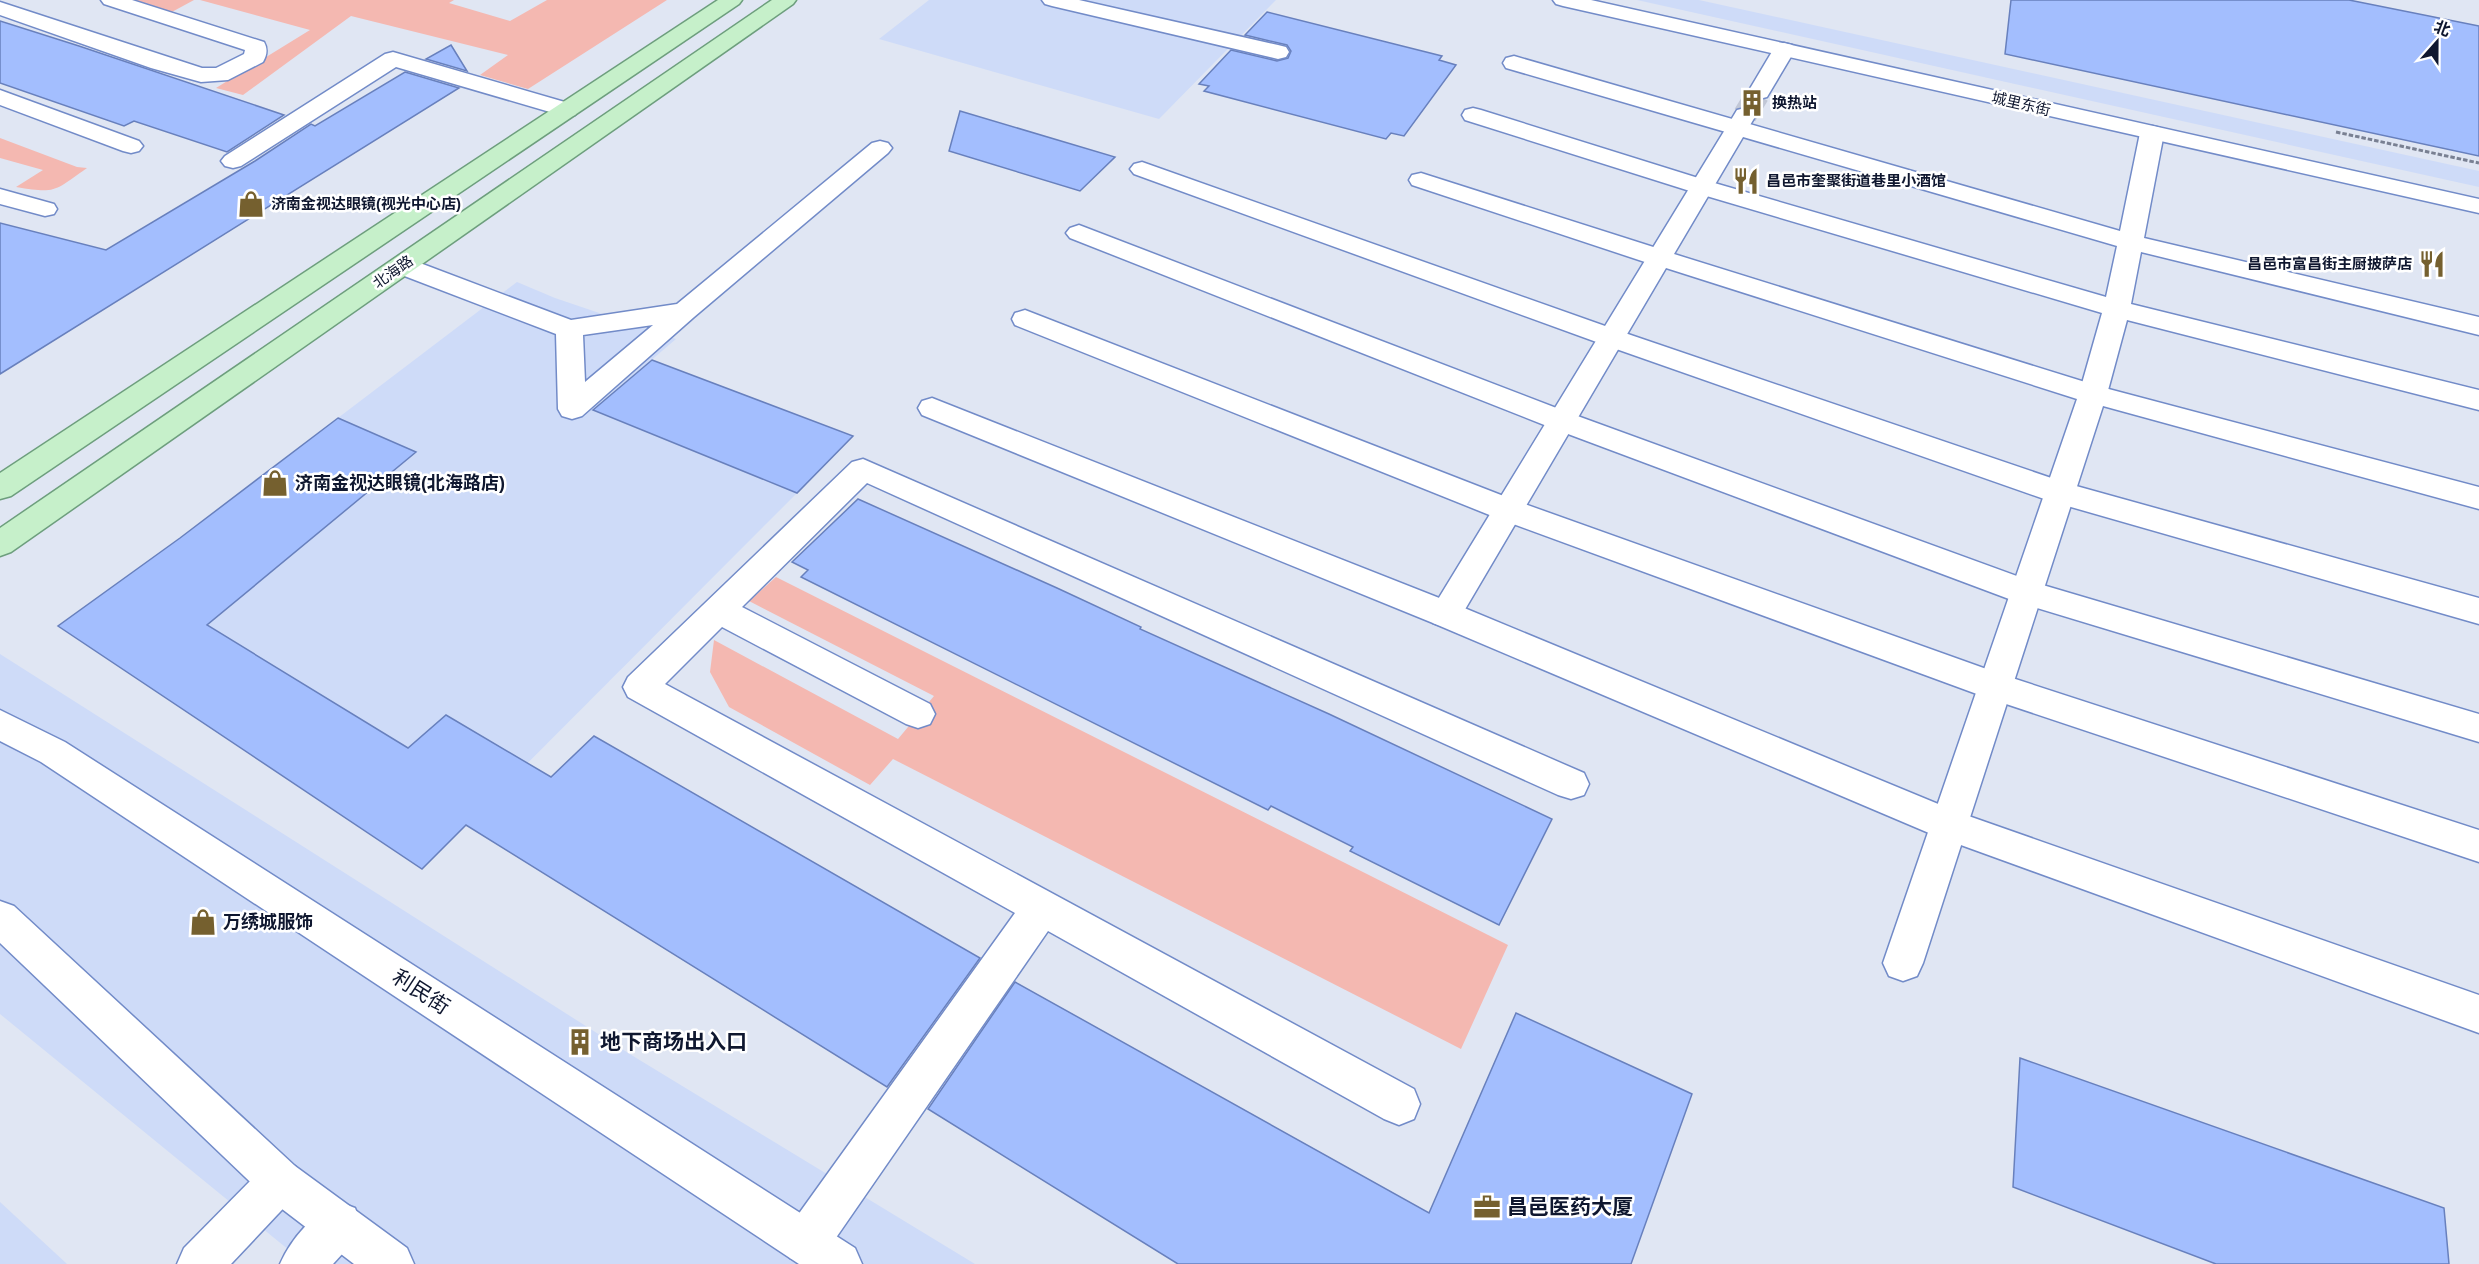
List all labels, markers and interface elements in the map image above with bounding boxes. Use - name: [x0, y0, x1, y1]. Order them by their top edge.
- north arrow: [2407, 12, 2467, 72]
- text: 北: [2432, 18, 2453, 39]
- building icon: 换热站: [1737, 88, 1767, 118]
- street label: 城里东街: [1990, 88, 2052, 119]
- place label: 换热站: [1772, 94, 1817, 111]
- restaurant icon: 昌邑市奎聚街道巷里小酒馆: [1731, 166, 1761, 196]
- place label: 昌邑市奎聚街道巷里小酒馆: [1766, 172, 1946, 189]
- shop icon: 济南金视达眼镜(视光中心店): [236, 189, 266, 219]
- place label: 济南金视达眼镜(视光中心店): [271, 195, 461, 212]
- restaurant icon: 昌邑市富昌街主厨披萨店: [2417, 249, 2447, 279]
- street label: 北海路: [369, 252, 416, 291]
- place label: 昌邑市富昌街主厨披萨店: [2247, 255, 2412, 272]
- shop icon: 济南金视达眼镜(北海路店): [260, 468, 290, 498]
- place label: 济南金视达眼镜(北海路店): [295, 472, 505, 493]
- shop icon: 万绣城服饰: [188, 907, 218, 937]
- place label: 万绣城服饰: [223, 912, 313, 932]
- street label: 利民街: [389, 965, 454, 1018]
- building icon: 地下商场出入口: [565, 1027, 595, 1057]
- place label: 地下商场出入口: [600, 1030, 747, 1053]
- office icon: 昌邑医药大厦: [1472, 1192, 1502, 1222]
- place label: 昌邑医药大厦: [1507, 1195, 1633, 1218]

